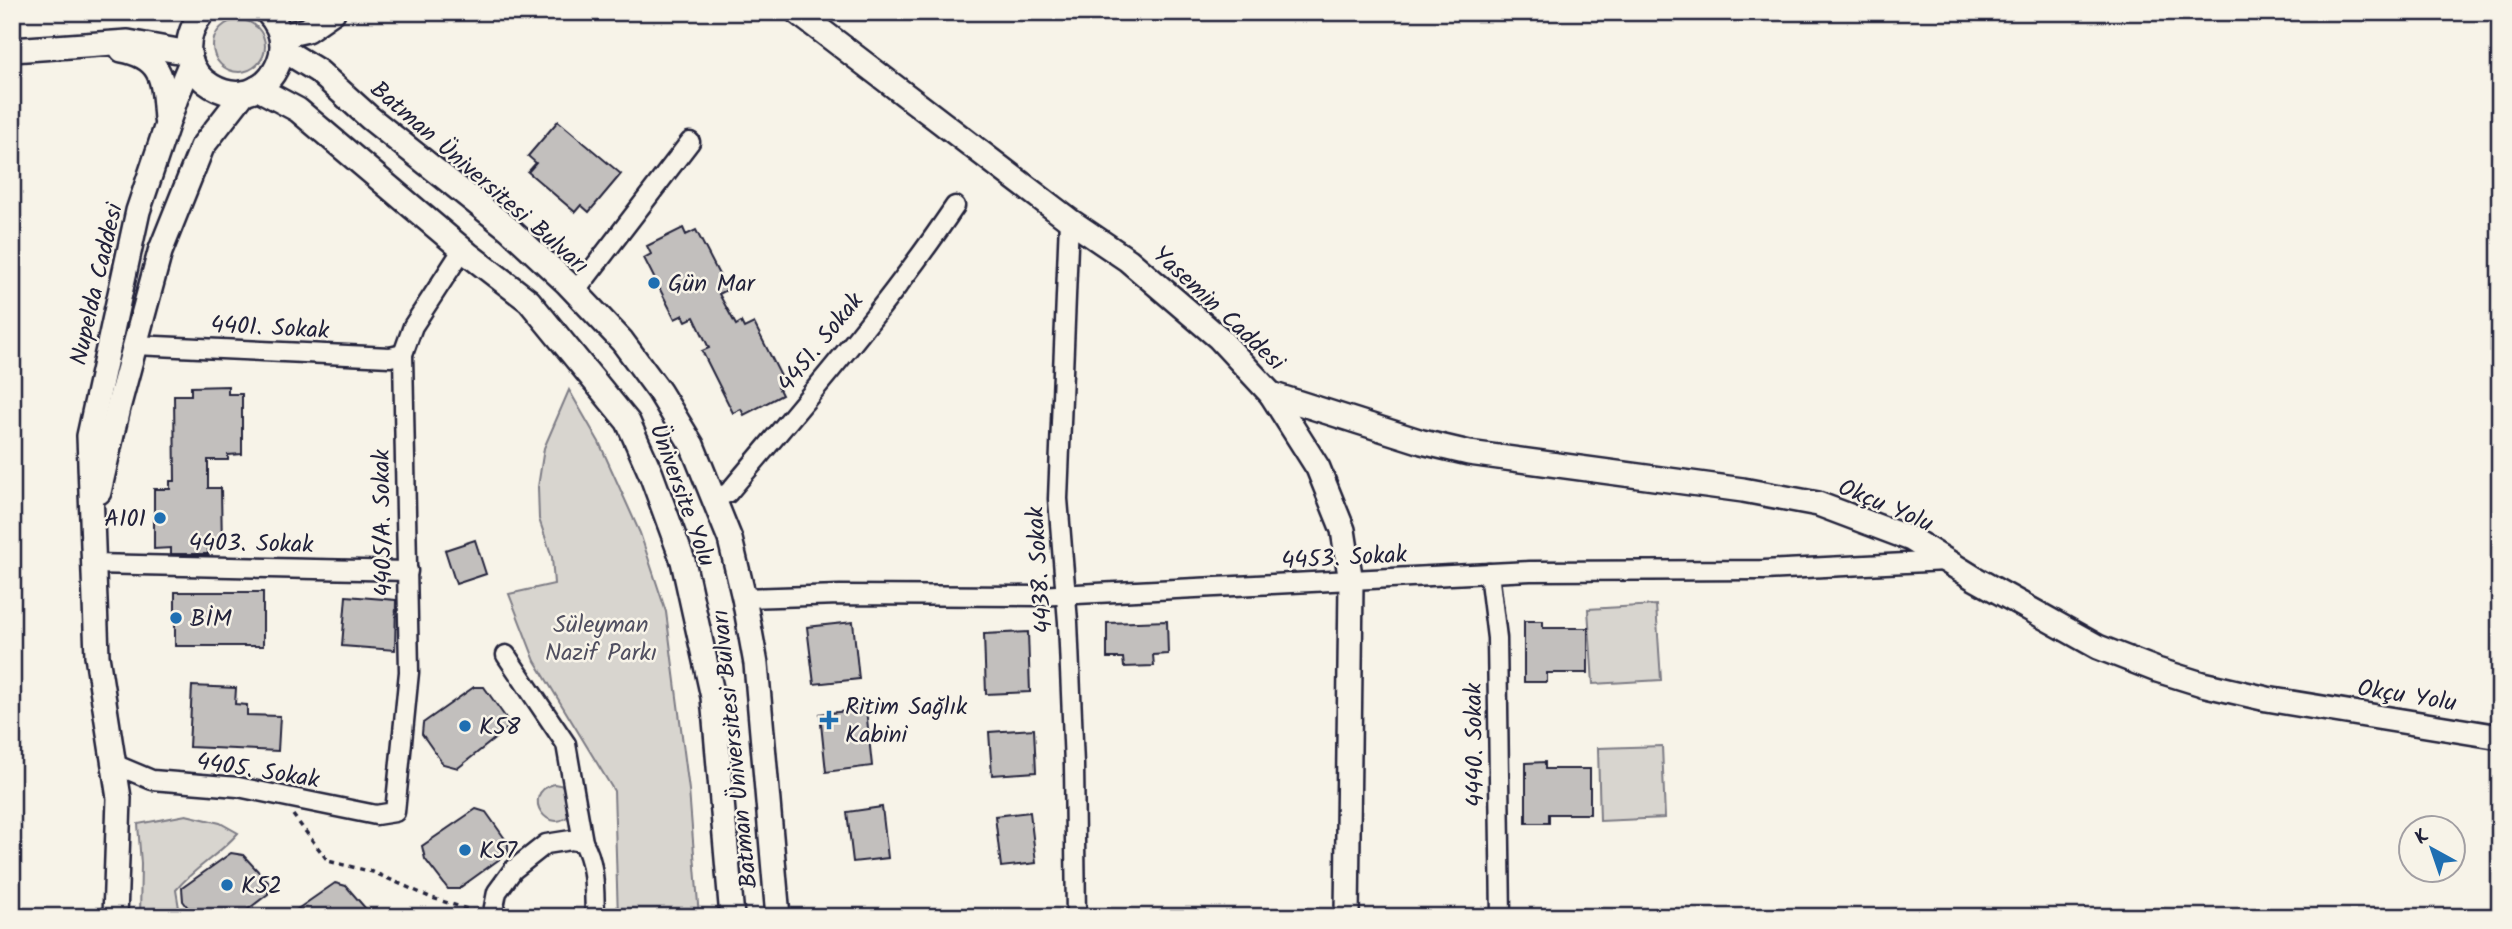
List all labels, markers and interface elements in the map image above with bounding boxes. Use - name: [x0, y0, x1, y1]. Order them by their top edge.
- street label: Batman Üniversitesi Bulvarı: [361, 72, 597, 285]
- street label: Nupelda Caddesi: [60, 198, 135, 369]
- street label: Yasemin Caddesi: [1143, 237, 1294, 382]
- place label: Gün Mar: [668, 265, 757, 304]
- marker: Gün Mar: [646, 275, 662, 291]
- street label: 4451. Sokak: [768, 284, 874, 402]
- street label: 4401. Sokak: [210, 306, 331, 351]
- street label: Üniversite Yolu: [638, 419, 726, 573]
- street label: 4405/A. Sokak: [363, 448, 404, 597]
- street label: Okçu Yolu: [1832, 469, 1939, 544]
- place label: A101: [104, 500, 146, 539]
- street label: 4438. Sokak: [1017, 504, 1064, 635]
- marker: A101: [152, 510, 168, 526]
- street label: 4403. Sokak: [188, 524, 314, 565]
- street label: 4453. Sokak: [1280, 536, 1409, 581]
- place label: BİM: [190, 600, 232, 639]
- park label: Süleyman Nazif Parkı: [545, 606, 657, 673]
- street label: Batman Üniversitesi Bulvarı: [701, 608, 770, 890]
- marker: BİM: [168, 610, 184, 626]
- street label: Okçu Yolu: [2354, 669, 2460, 724]
- street label: 4440. Sokak: [1455, 682, 1496, 807]
- place label: Ritim Sağlık Kabini: [845, 688, 968, 755]
- place label: K58: [479, 708, 521, 747]
- marker: Ritim Sağlık Kabini: [819, 710, 839, 730]
- marker: K58: [457, 718, 473, 734]
- street label: 4405. Sokak: [193, 743, 323, 801]
- north arrow: [2396, 814, 2466, 884]
- text: K: [2408, 822, 2436, 853]
- place label: K57: [479, 832, 518, 871]
- marker: K57: [457, 842, 473, 858]
- place label: K52: [241, 867, 282, 906]
- marker: K52: [219, 877, 235, 893]

